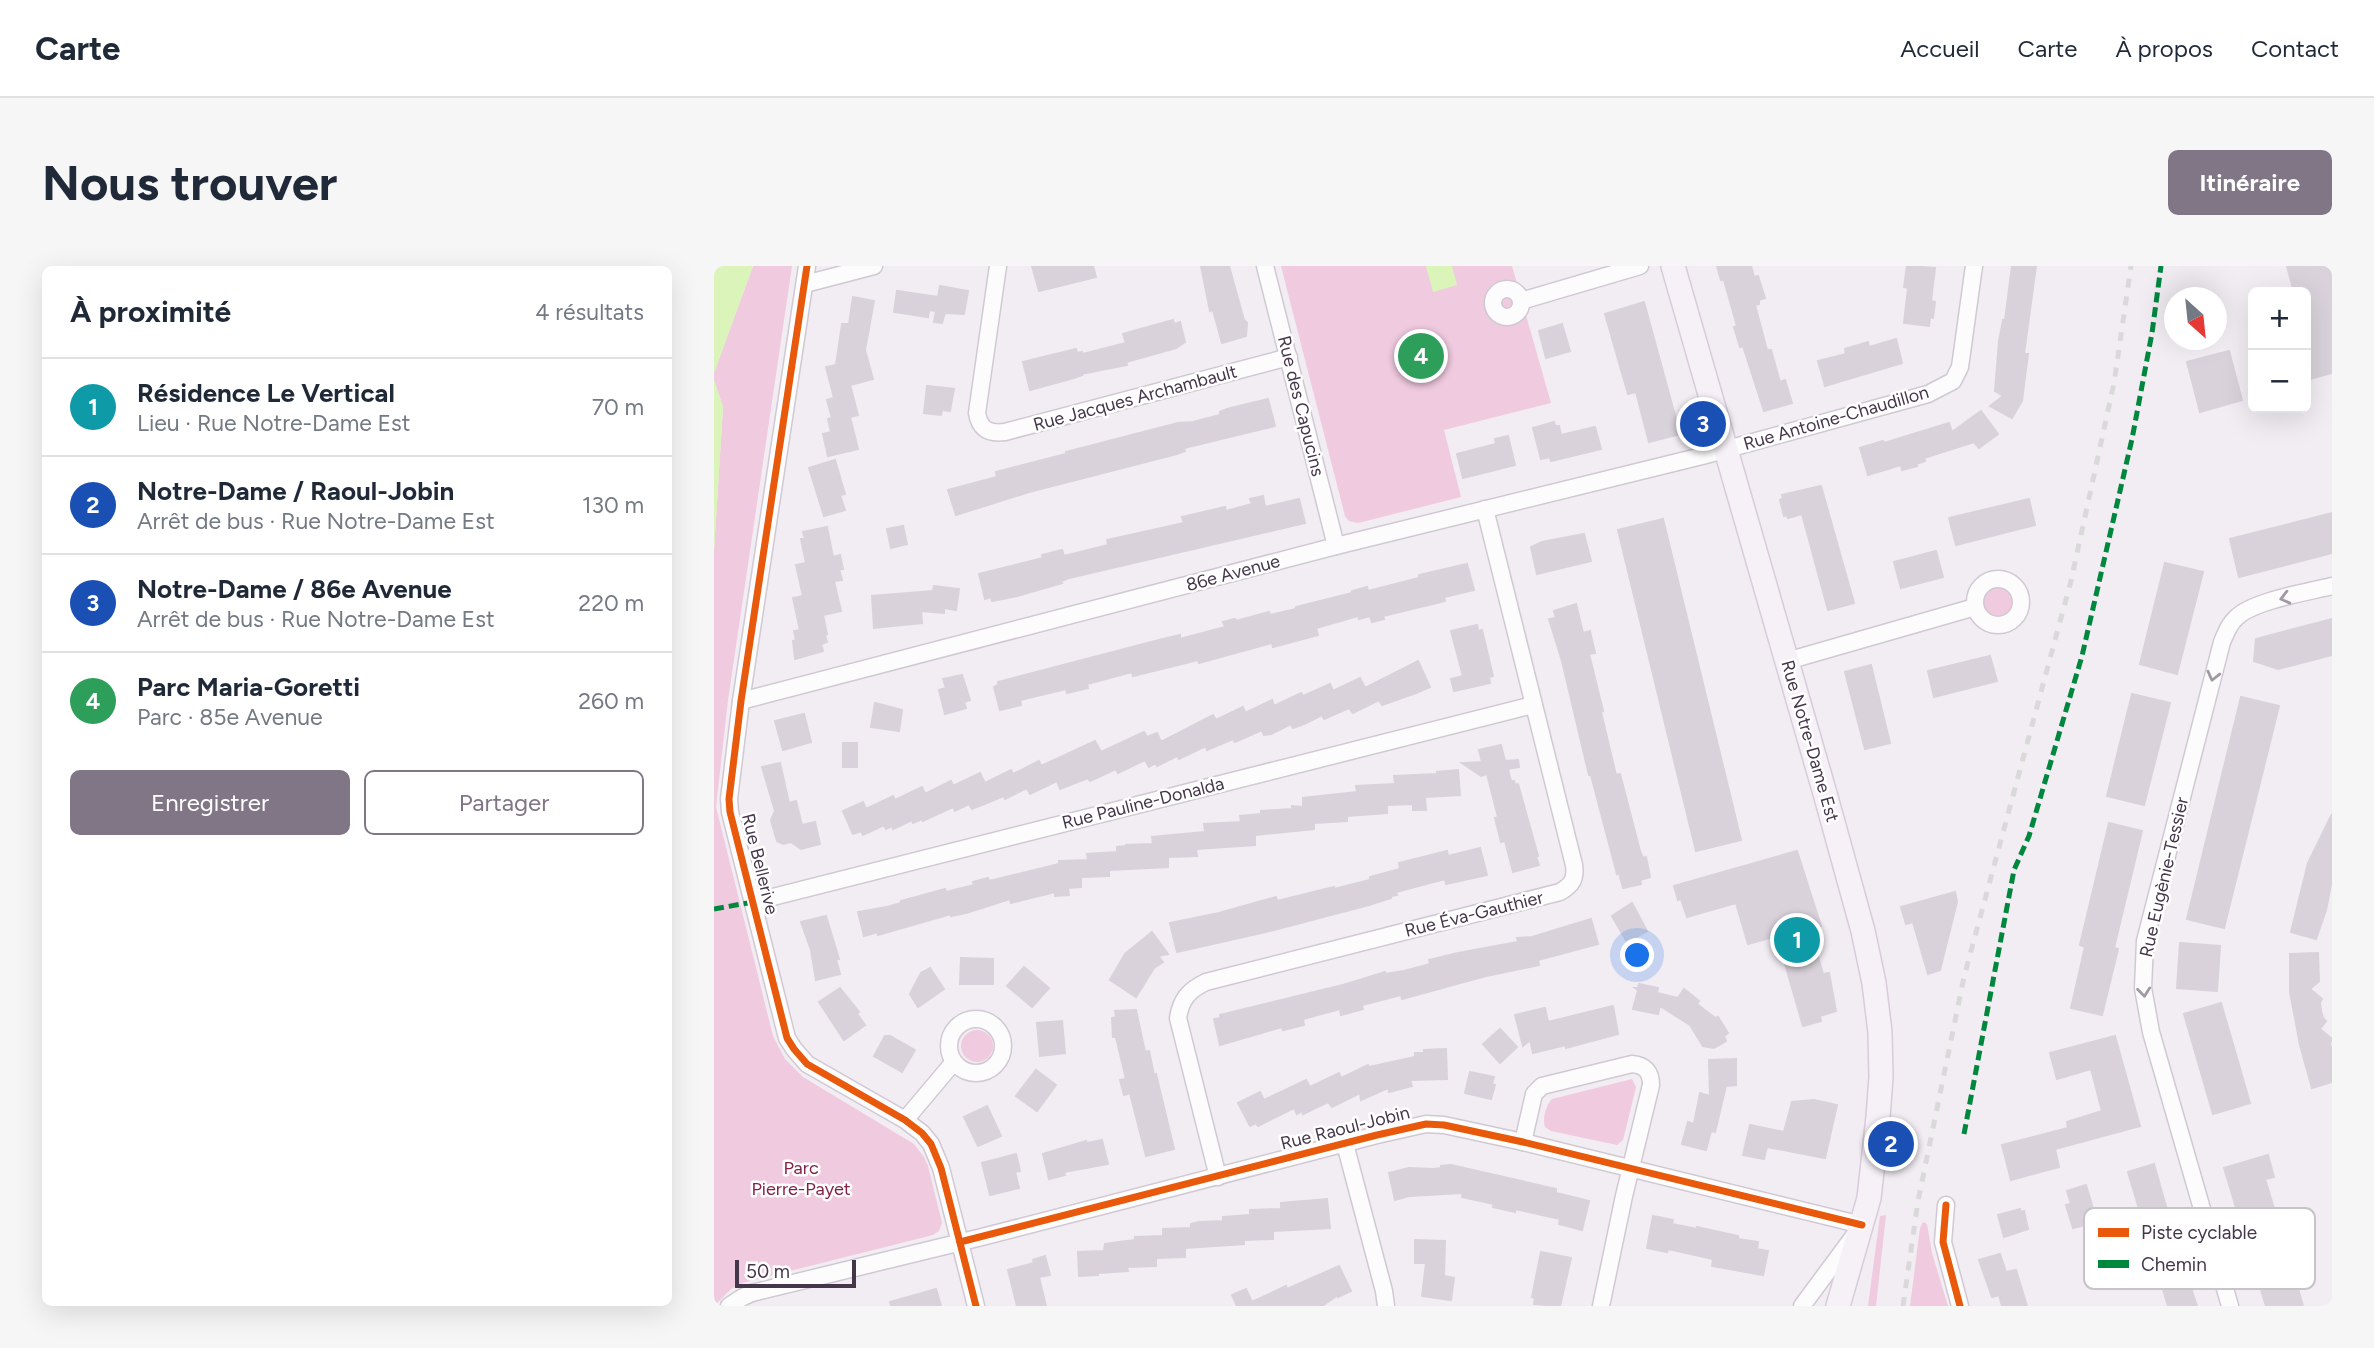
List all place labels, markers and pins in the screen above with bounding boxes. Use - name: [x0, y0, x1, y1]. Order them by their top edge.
- pin: 4: [1398, 330, 1444, 382]
- pin: 3: [1680, 398, 1726, 450]
- pin: 1: [1774, 914, 1820, 966]
- pin: 2: [1868, 1118, 1914, 1170]

